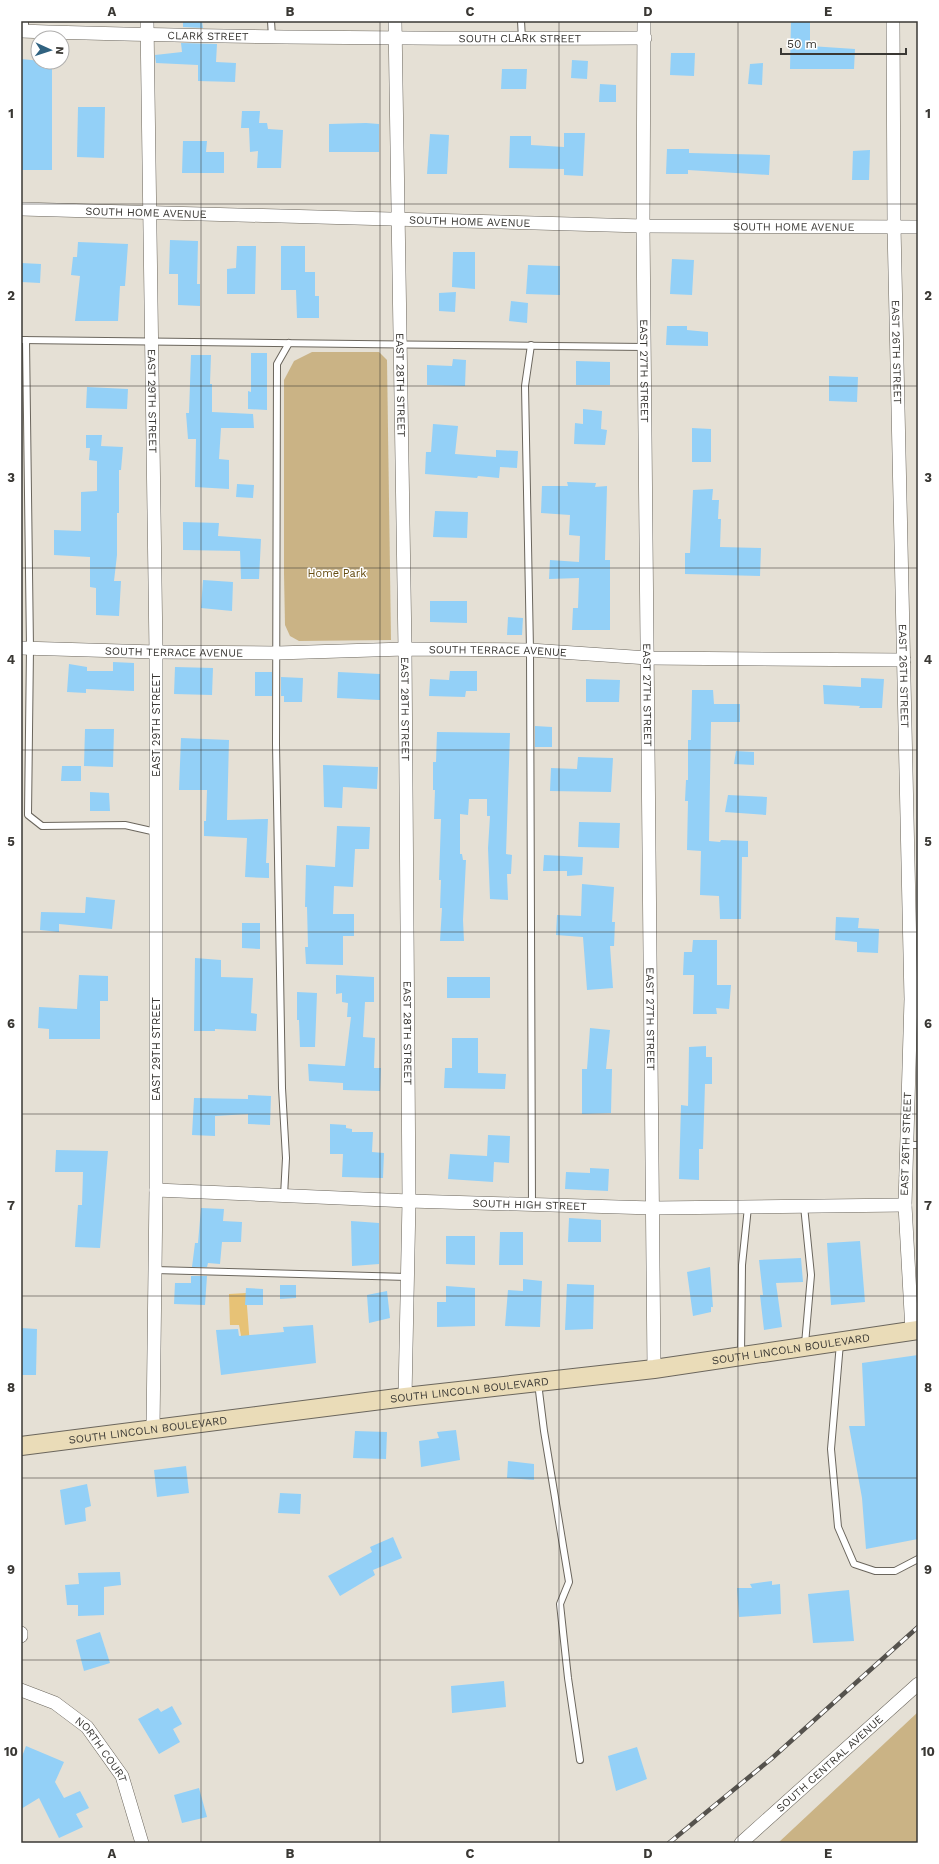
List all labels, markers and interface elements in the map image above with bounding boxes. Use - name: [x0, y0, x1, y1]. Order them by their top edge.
- text: A: [108, 4, 117, 19]
- text: B: [286, 4, 295, 19]
- text: C: [466, 4, 475, 19]
- text: D: [643, 4, 653, 19]
- text: E: [824, 4, 832, 19]
- street label: CLARK STREET: [167, 28, 249, 43]
- north arrow: [30, 30, 70, 70]
- scale bar: [781, 30, 906, 56]
- street label: SOUTH CLARK STREET: [459, 32, 582, 45]
- text: 50 m: [787, 37, 817, 51]
- text: N: [53, 46, 66, 55]
- text: 1: [8, 106, 14, 121]
- text: 1: [925, 106, 931, 121]
- street label: SOUTH HOME AVENUE: [85, 204, 207, 221]
- street label: SOUTH HOME AVENUE: [409, 213, 531, 229]
- street label: SOUTH HOME AVENUE: [733, 220, 854, 233]
- text: 2: [7, 288, 15, 303]
- text: 2: [924, 288, 932, 303]
- street label: EAST 26TH STREET: [889, 300, 904, 405]
- street label: EAST 27TH STREET: [637, 319, 651, 423]
- street label: EAST 28TH STREET: [393, 333, 408, 438]
- street label: EAST 29TH STREET: [145, 349, 160, 453]
- text: 3: [7, 470, 15, 485]
- text: 3: [924, 470, 932, 485]
- park label: Home Park: [308, 567, 366, 580]
- street label: EAST 26TH STREET: [896, 624, 912, 728]
- street label: SOUTH TERRACE AVENUE: [429, 643, 567, 659]
- street label: EAST 27TH STREET: [641, 643, 655, 747]
- street label: SOUTH TERRACE AVENUE: [105, 644, 243, 659]
- text: 4: [7, 652, 16, 667]
- text: 4: [924, 652, 933, 667]
- street label: EAST 28TH STREET: [399, 657, 412, 761]
- street label: EAST 29TH STREET: [150, 673, 163, 777]
- text: 5: [7, 834, 15, 849]
- text: 5: [924, 834, 932, 849]
- street label: EAST 27TH STREET: [644, 967, 658, 1071]
- street label: EAST 28TH STREET: [401, 981, 415, 1085]
- street label: EAST 29TH STREET: [150, 997, 163, 1101]
- text: 6: [7, 1016, 15, 1031]
- text: 6: [924, 1016, 932, 1031]
- street label: EAST 26TH STREET: [898, 1091, 914, 1196]
- street label: SOUTH HIGH STREET: [472, 1196, 587, 1213]
- text: 7: [7, 1198, 15, 1213]
- text: 7: [924, 1198, 932, 1213]
- street label: SOUTH LINCOLN BOULEVARD: [711, 1331, 871, 1367]
- street label: SOUTH LINCOLN BOULEVARD: [389, 1374, 550, 1405]
- text: 8: [7, 1380, 15, 1395]
- text: 8: [924, 1380, 932, 1395]
- street label: SOUTH LINCOLN BOULEVARD: [68, 1413, 228, 1446]
- text: 9: [7, 1562, 15, 1577]
- text: 9: [924, 1562, 932, 1577]
- street label: SOUTH CENTRAL AVENUE: [774, 1712, 885, 1815]
- street label: NORTH COURT: [73, 1714, 130, 1784]
- text: 10: [4, 1744, 18, 1759]
- text: 10: [921, 1744, 935, 1759]
- text: A: [108, 1846, 117, 1861]
- text: B: [286, 1846, 295, 1861]
- text: C: [466, 1846, 475, 1861]
- text: D: [643, 1846, 653, 1861]
- text: E: [824, 1846, 832, 1861]

